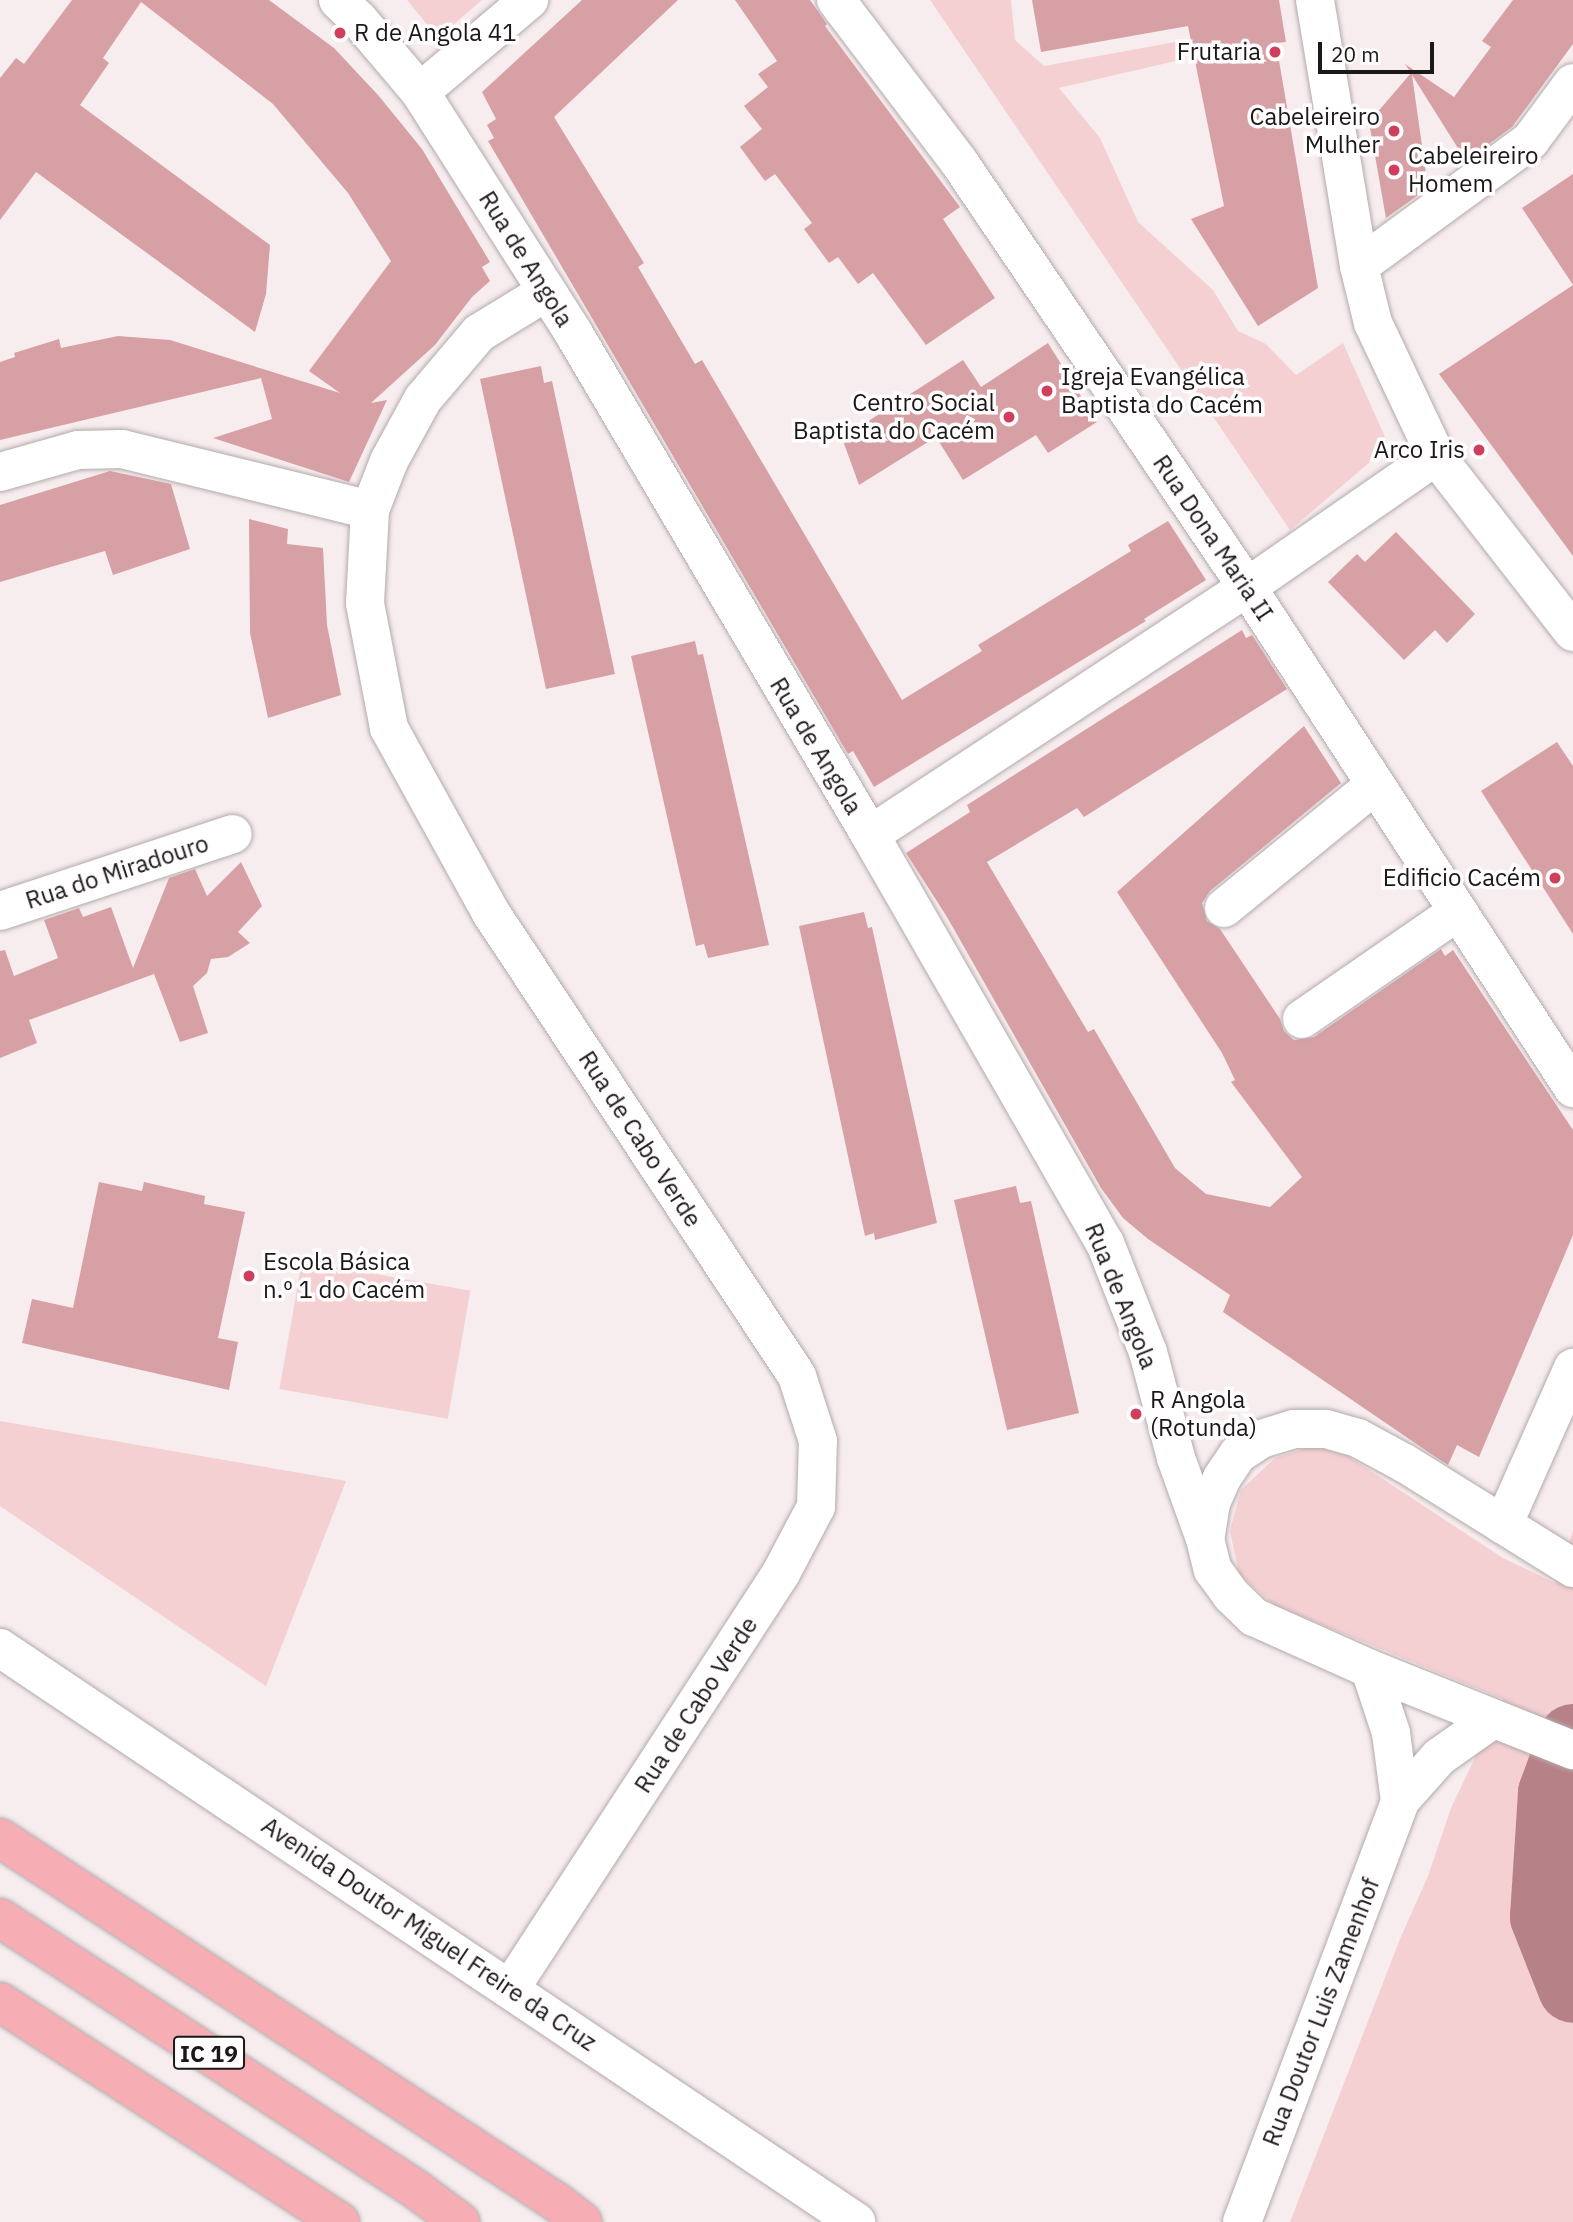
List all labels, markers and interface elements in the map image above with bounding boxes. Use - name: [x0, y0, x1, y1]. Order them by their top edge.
- place label: R de Angola 41: [354, 19, 517, 47]
- marker: R de Angola 41: [332, 25, 348, 41]
- scale bar: [1321, 28, 1436, 72]
- place label: Frutaria: [1177, 38, 1261, 66]
- text: 20 m: [1331, 40, 1380, 68]
- marker: Frutaria: [1267, 44, 1283, 60]
- place label: Cabeleireiro Mulher: [1249, 103, 1380, 159]
- marker: Cabeleireiro Mulher: [1386, 123, 1402, 139]
- place label: Cabeleireiro Homem: [1408, 142, 1539, 198]
- marker: Cabeleireiro Homem: [1386, 162, 1402, 178]
- street label: Rua de Angola: [473, 186, 579, 332]
- place label: Igreja Evangélica Baptista do Cacém: [1061, 363, 1263, 419]
- marker: Igreja Evangélica Baptista do Cacém: [1039, 383, 1055, 399]
- place label: Centro Social Baptista do Cacém: [793, 389, 995, 445]
- marker: Centro Social Baptista do Cacém: [1001, 409, 1017, 425]
- place label: Arco Iris: [1374, 436, 1465, 464]
- marker: Arco Iris: [1471, 442, 1487, 458]
- street label: Rua Dona Maria II: [1147, 450, 1279, 626]
- street label: Rua de Angola: [764, 672, 868, 820]
- street label: Rua do Miradouro: [22, 829, 212, 915]
- place label: Edificio Cacém: [1383, 864, 1541, 892]
- marker: Edificio Cacém: [1547, 870, 1563, 886]
- street label: Rua de Cabo Verde: [572, 1046, 708, 1232]
- street label: Rua de Angola: [1079, 1219, 1163, 1373]
- place label: Escola Básica n.º 1 do Cacém: [263, 1248, 425, 1304]
- marker: Escola Básica n.º 1 do Cacém: [241, 1268, 257, 1284]
- place label: R Angola (Rotunda): [1150, 1386, 1257, 1442]
- marker: R Angola (Rotunda): [1128, 1406, 1144, 1422]
- street label: Rua de Cabo Verde: [628, 1612, 764, 1798]
- street label: Avenida Doutor Miguel Freire da Cruz: [256, 1811, 602, 2057]
- street label: Rua Doutor Luis Zamenhof: [1257, 1874, 1385, 2150]
- road number: IC 19: [172, 2034, 246, 2072]

